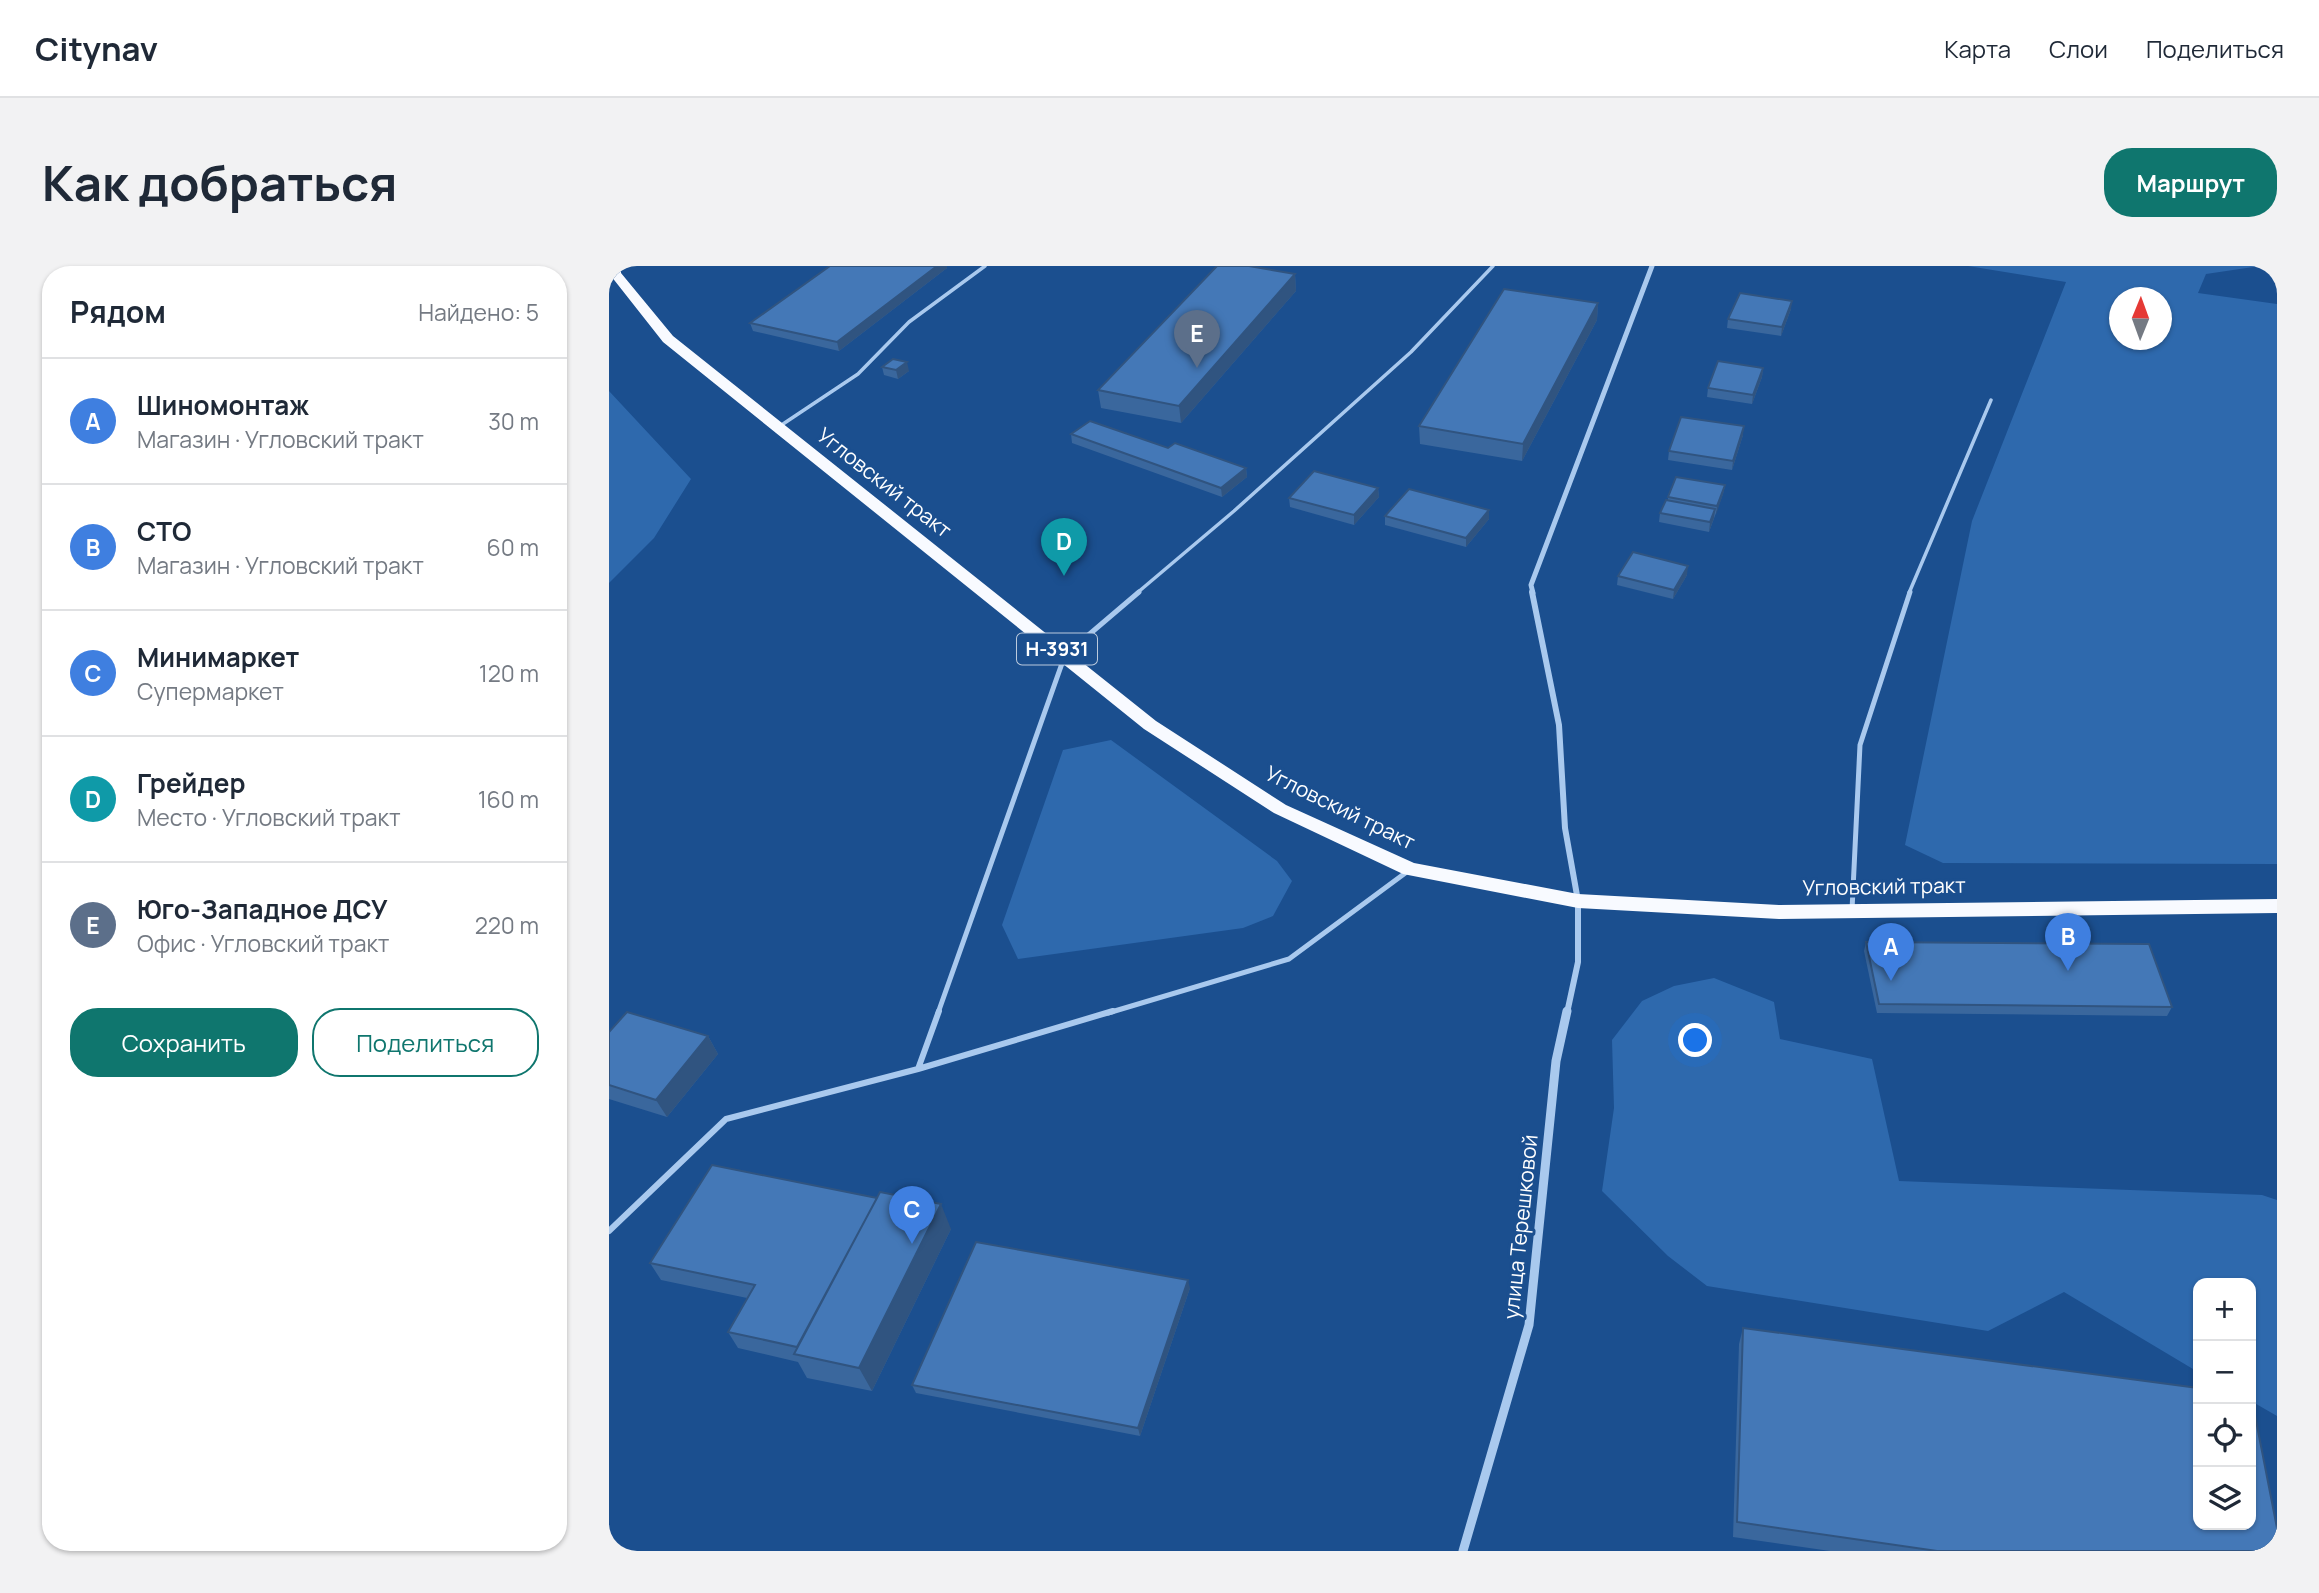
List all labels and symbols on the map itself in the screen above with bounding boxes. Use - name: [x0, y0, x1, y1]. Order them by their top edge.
- north arrow: [2109, 287, 2172, 350]
- pin: E: [1174, 310, 1220, 368]
- street label: Угловский тракт: [812, 421, 958, 544]
- pin: D: [1041, 518, 1087, 576]
- road number: Н-3931: [1017, 634, 1097, 664]
- street label: Угловский тракт: [1261, 759, 1420, 856]
- street label: Угловский тракт: [1802, 871, 1966, 901]
- pin: B: [2045, 913, 2091, 971]
- pin: A: [1868, 923, 1914, 981]
- your location: [1678, 1023, 1712, 1057]
- street label: улица Терешковой: [1496, 1133, 1544, 1321]
- pin: C: [889, 1186, 935, 1244]

